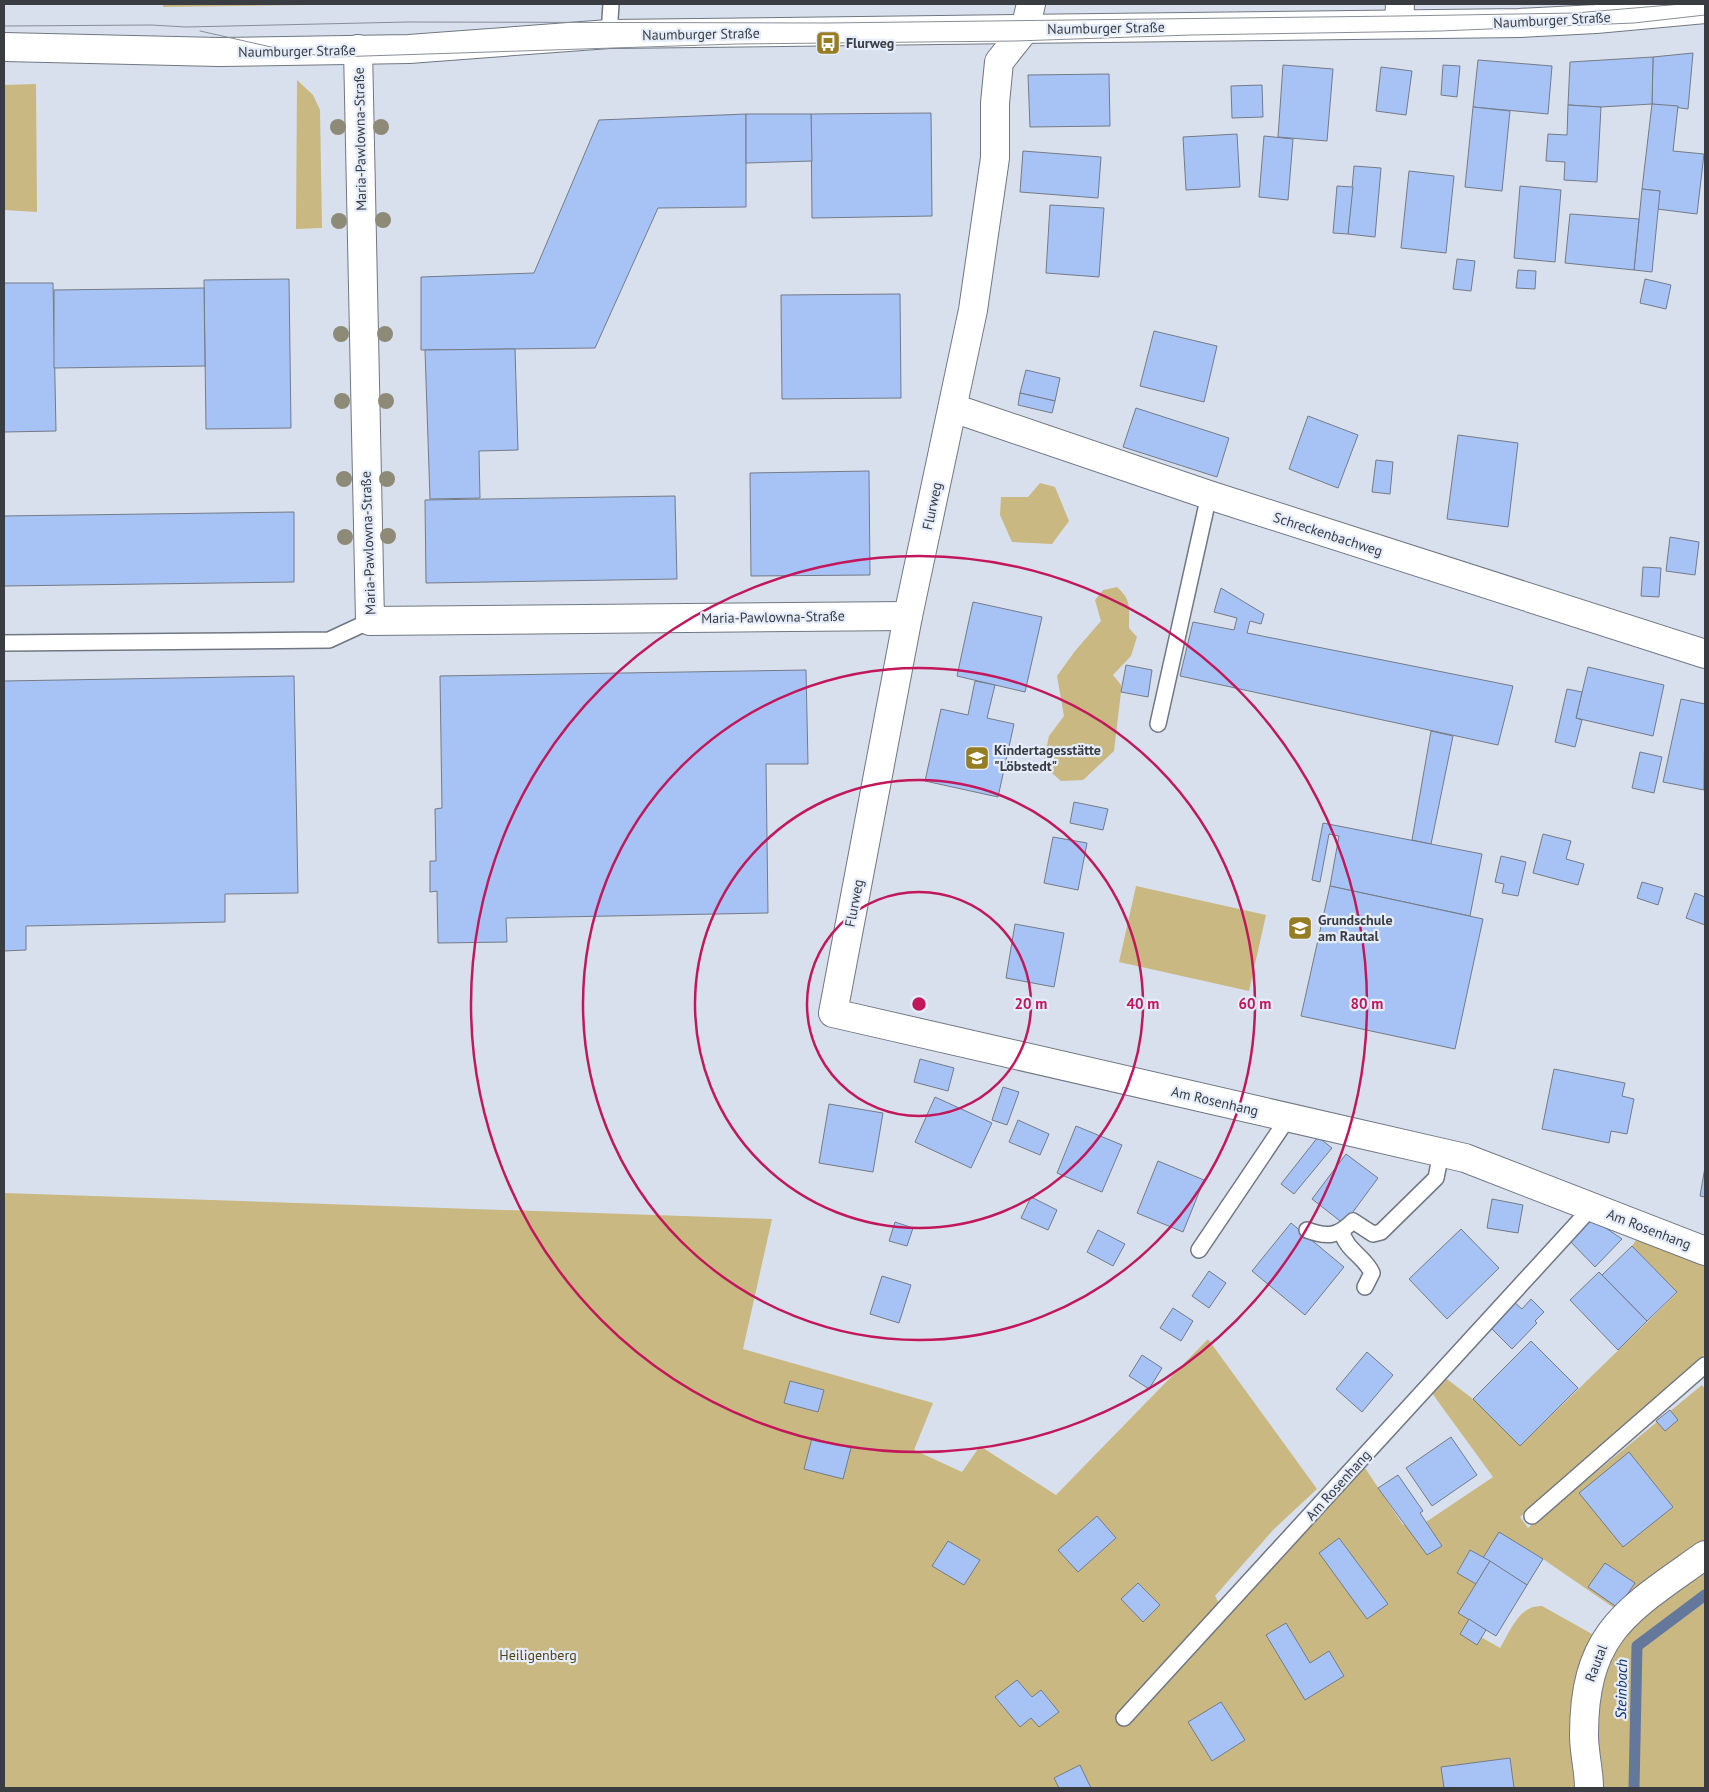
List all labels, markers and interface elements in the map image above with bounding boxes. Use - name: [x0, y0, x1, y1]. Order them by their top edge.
- street label: Naumburger Straße: [1493, 8, 1611, 32]
- street label: Naumburger Straße: [1047, 18, 1165, 38]
- street label: Naumburger Straße: [642, 24, 760, 44]
- bus stop icon: Flurweg: [815, 30, 841, 56]
- place label: Flurweg: [846, 34, 894, 52]
- street label: Naumburger Straße: [238, 41, 356, 61]
- street label: Maria-Pawlowna-Straße: [350, 67, 370, 211]
- street label: Maria-Pawlowna-Straße: [356, 471, 380, 615]
- street label: Flurweg: [918, 481, 946, 531]
- street label: Schreckenbachweg: [1271, 508, 1385, 560]
- street label: Maria-Pawlowna-Straße: [701, 607, 845, 627]
- place label: Kindertagesstätte "Löbstedt": [994, 741, 1101, 775]
- school or university icon: Kindertagesstätte "Löbstedt": [964, 745, 990, 771]
- street label: Flurweg: [841, 878, 867, 928]
- place label: Grundschule am Rautal: [1318, 911, 1393, 945]
- school or university icon: Grundschule am Rautal: [1287, 915, 1313, 941]
- text: 20 m: [1015, 994, 1047, 1013]
- text: 40 m: [1127, 994, 1159, 1013]
- text: 60 m: [1239, 994, 1271, 1013]
- text: 80 m: [1351, 994, 1383, 1013]
- centre of rings: [910, 995, 928, 1013]
- street label: Am Rosenhang: [1170, 1082, 1260, 1120]
- street label: Am Rosenhang: [1604, 1205, 1694, 1253]
- street label: Am Rosenhang: [1302, 1446, 1374, 1524]
- street label: Rautal: [1581, 1642, 1611, 1684]
- park label: Heiligenberg: [499, 1646, 577, 1664]
- water label: Steinbach: [1611, 1659, 1631, 1719]

